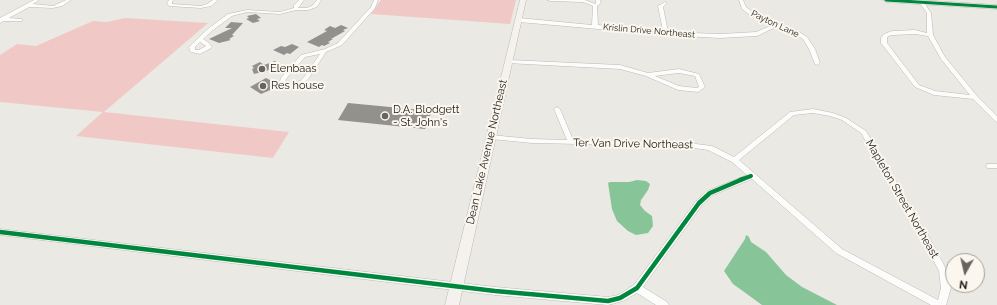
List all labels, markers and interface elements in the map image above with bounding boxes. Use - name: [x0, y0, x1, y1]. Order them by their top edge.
- street label: Payton Lane: [749, 8, 801, 40]
- street label: Krislin Drive Northeast: [603, 22, 695, 40]
- place label: Elenbaas: [270, 62, 317, 76]
- marker: Elenbaas: [257, 64, 267, 74]
- street label: Dean Lake Avenue Northeast: [464, 78, 510, 226]
- place label: Res house: [271, 79, 324, 93]
- marker: Res house: [258, 81, 268, 91]
- place label: D.A. Blodgett - St. John's: [393, 103, 459, 129]
- marker: D.A. Blodgett - St. John's: [380, 111, 390, 121]
- street label: Ter Van Drive Northeast: [573, 136, 693, 152]
- street label: Mapleton Street Northeast: [863, 137, 941, 261]
- north arrow: [945, 253, 985, 293]
- text: N: [958, 277, 968, 291]

